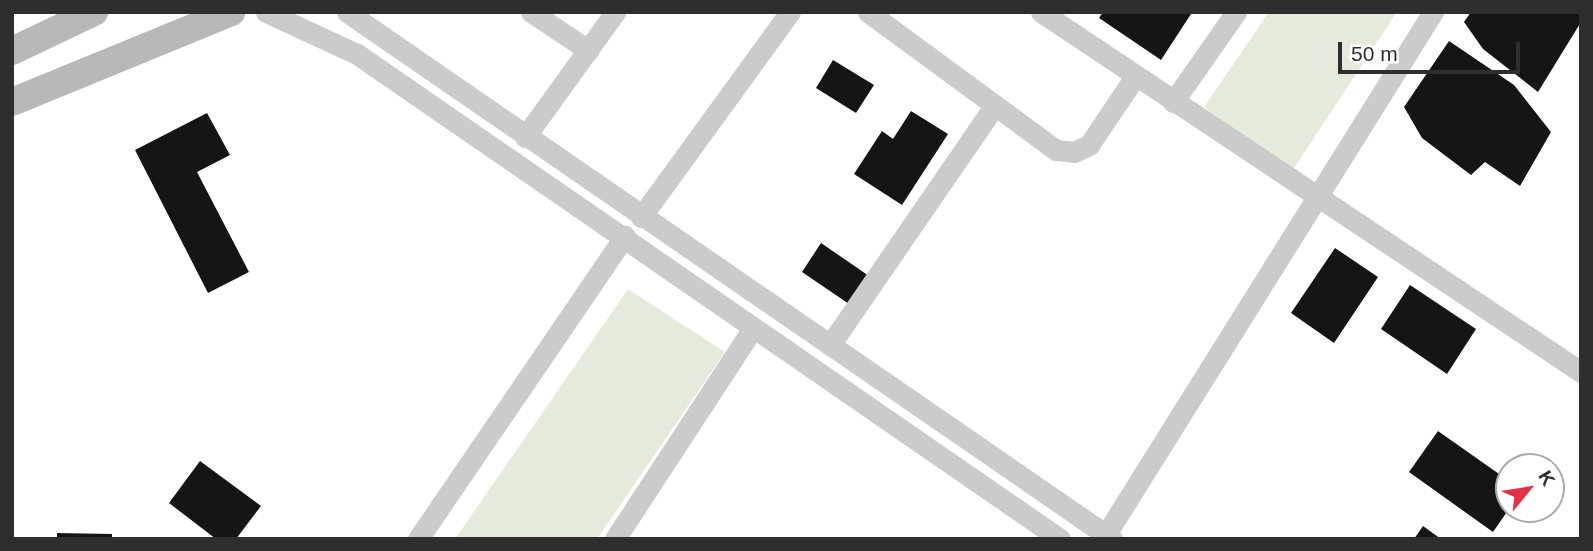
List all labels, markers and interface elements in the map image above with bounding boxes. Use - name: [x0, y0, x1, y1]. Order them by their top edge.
- scale bar: [1341, 28, 1523, 72]
- text: 50 m: [1351, 42, 1398, 65]
- north arrow: [1495, 453, 1565, 523]
- text: K: [1534, 467, 1559, 489]

